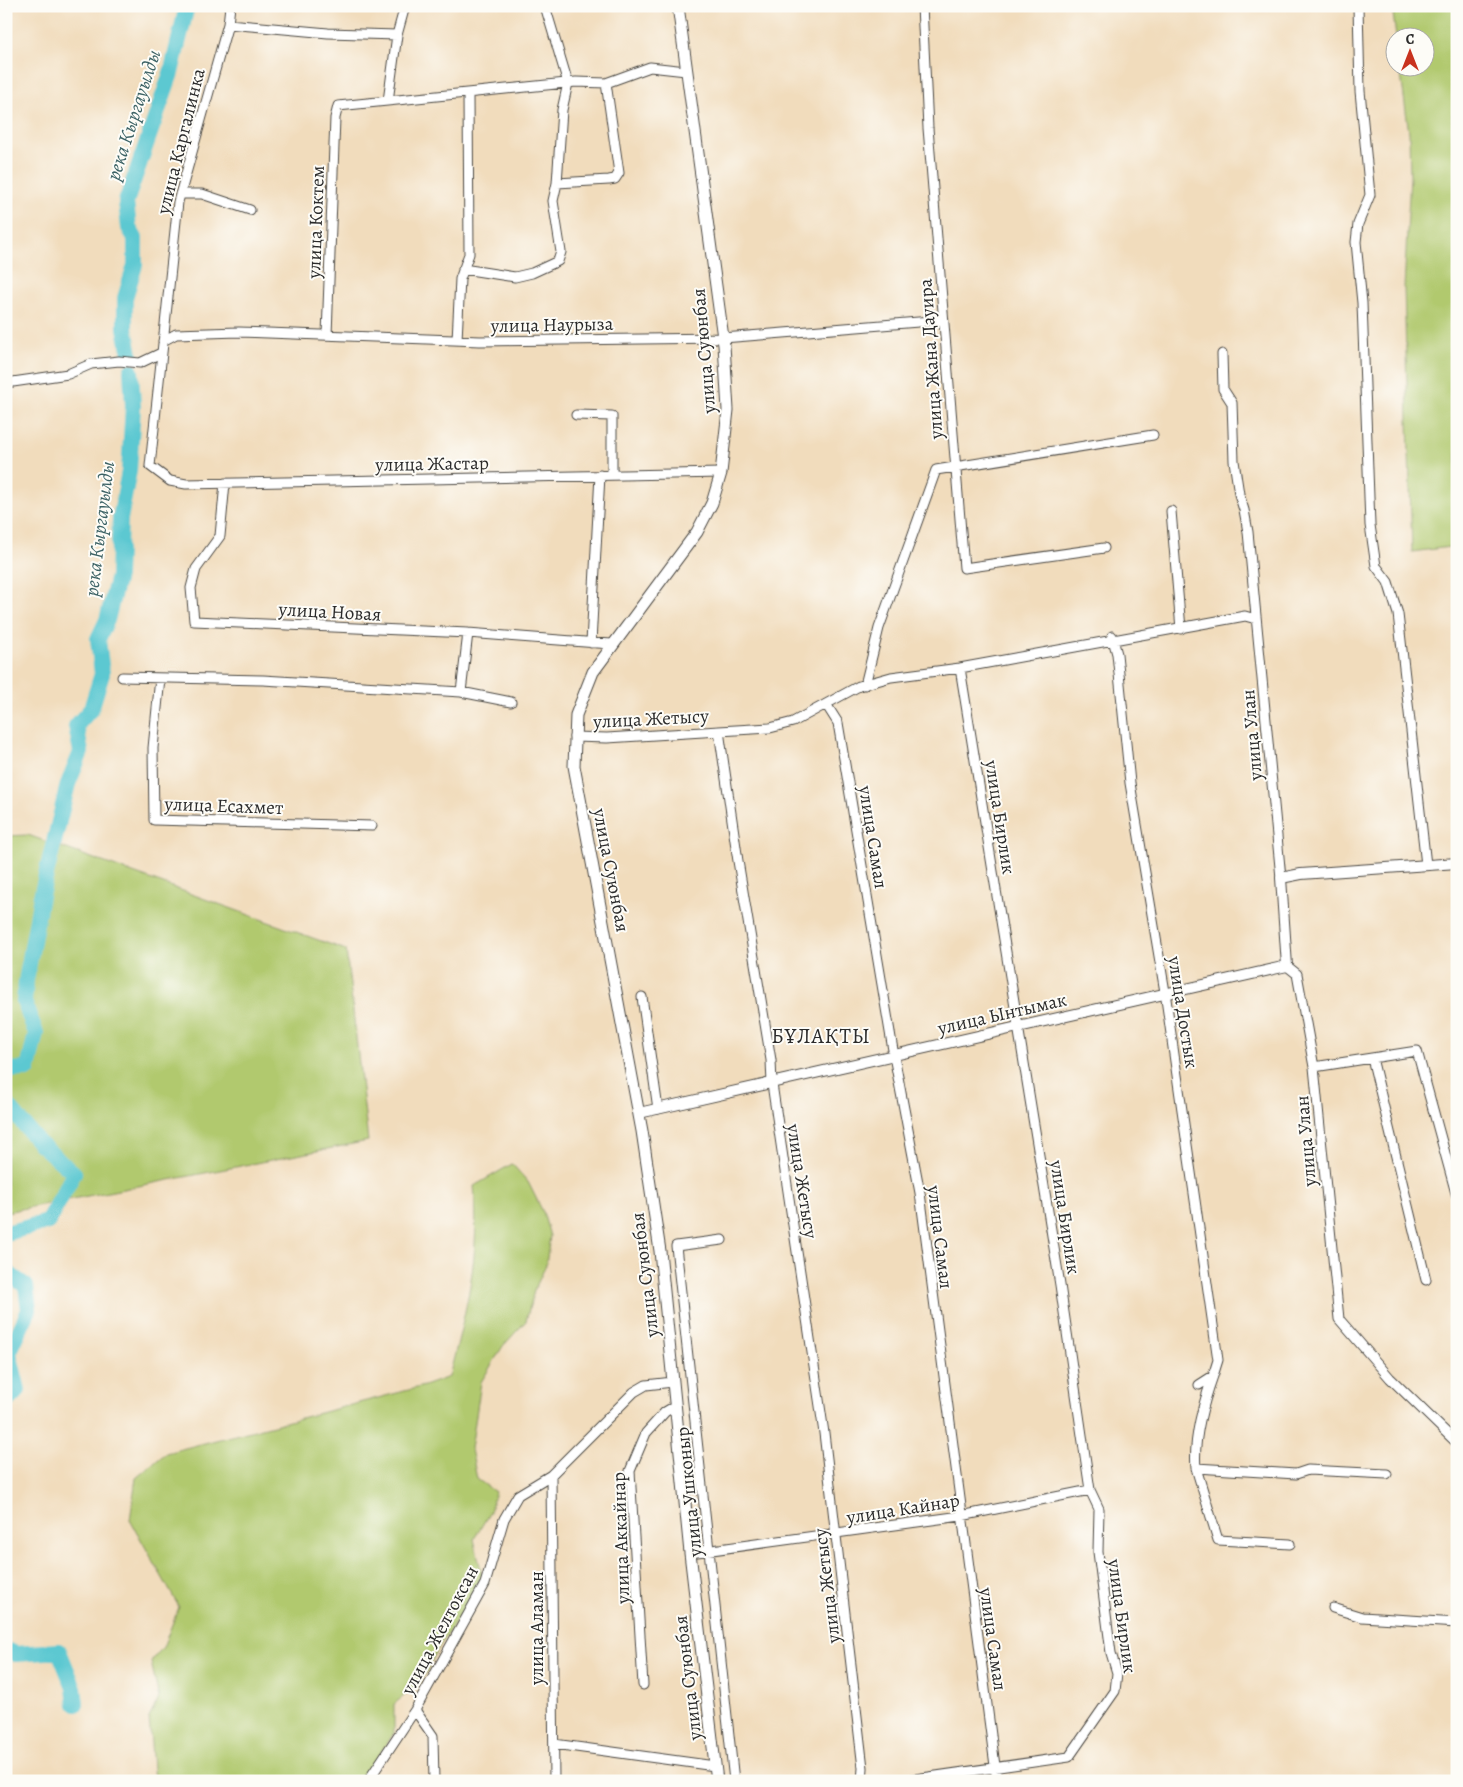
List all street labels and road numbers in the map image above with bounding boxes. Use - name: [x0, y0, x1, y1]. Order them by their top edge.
- street label: улица Каргалинка: [150, 65, 212, 218]
- street label: улица Коктем: [301, 165, 331, 280]
- street label: улица Жана Дауира: [912, 278, 950, 441]
- street label: улица Суюнбая: [686, 287, 723, 416]
- street label: улица Наурыза: [489, 311, 614, 339]
- street label: улица Жастар: [374, 450, 489, 478]
- street label: улица Новая: [277, 596, 382, 628]
- street label: улица Улан: [1235, 688, 1269, 783]
- street label: улица Жетысу: [592, 703, 710, 735]
- street label: улица Бирлик: [978, 757, 1022, 876]
- street label: улица Самал: [852, 783, 894, 890]
- street label: улица Есахмет: [163, 791, 284, 821]
- street label: улица Суюнбая: [586, 805, 636, 934]
- street label: улица Достык: [1161, 953, 1205, 1070]
- street label: улица Ынтымак: [934, 986, 1069, 1042]
- street label: улица Улан: [1289, 1094, 1323, 1189]
- street label: улица Жетысу: [780, 1121, 824, 1241]
- street label: улица Бирлик: [1043, 1157, 1087, 1276]
- street label: улица Самал: [921, 1183, 959, 1290]
- street label: улица Суюнбая: [624, 1211, 666, 1340]
- street label: улица Ушконыр: [669, 1425, 709, 1559]
- street label: улица Аккайнар: [606, 1472, 636, 1605]
- street label: улица Кайнар: [844, 1487, 961, 1531]
- street label: улица Жетысу: [807, 1527, 847, 1646]
- street label: улица Бирлик: [1101, 1556, 1143, 1675]
- street label: улица Желтоксан: [394, 1561, 485, 1700]
- street label: улица Аламан: [524, 1571, 550, 1686]
- street label: улица Самал: [973, 1585, 1013, 1692]
- street label: улица Суюнбая: [667, 1614, 709, 1743]

